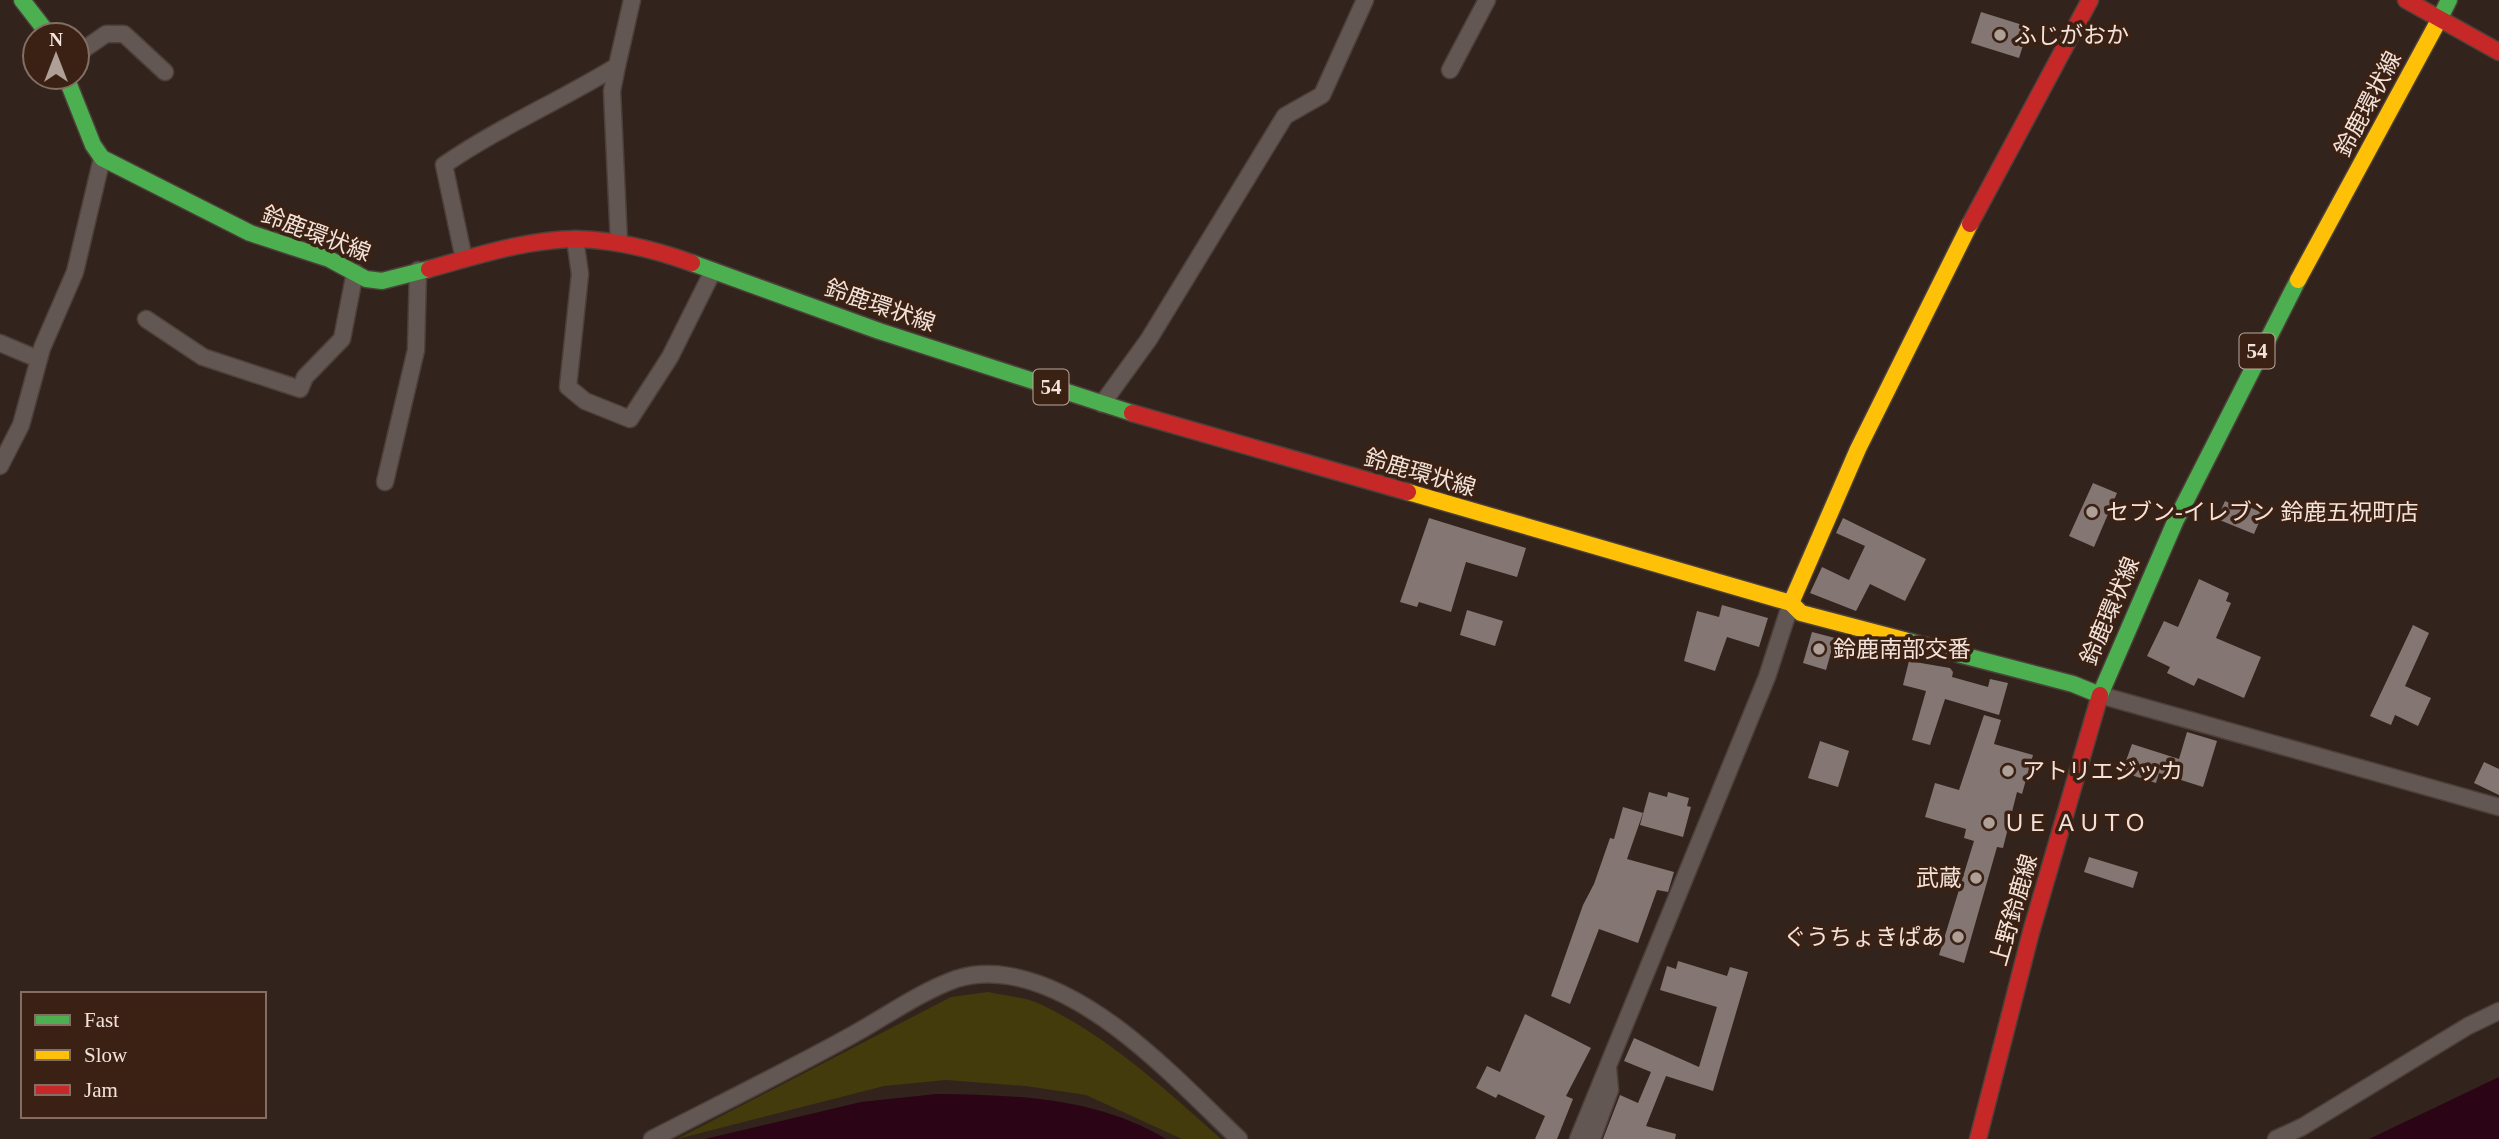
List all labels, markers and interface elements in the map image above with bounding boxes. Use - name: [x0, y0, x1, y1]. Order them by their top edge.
- north arrow: [21, 21, 91, 91]
- place label: ふじがおか: [2014, 23, 2129, 48]
- marker: ふじがおか: [1992, 27, 2008, 43]
- text: N: [49, 29, 63, 50]
- street label: 鈴鹿環状線: [2330, 47, 2406, 161]
- street label: 鈴鹿環状線: [258, 202, 374, 266]
- street label: 鈴鹿環状線: [822, 275, 938, 337]
- road number: 54: [2240, 334, 2274, 368]
- road number: 54: [1034, 370, 1068, 404]
- street label: 鈴鹿環状線: [1361, 445, 1479, 501]
- place label: セブン-イレブン 鈴鹿五祝町店: [2106, 500, 2418, 525]
- marker: セブン-イレブン 鈴鹿五祝町店: [2084, 504, 2100, 520]
- street label: 鈴鹿環状線: [2076, 553, 2144, 669]
- place label: 鈴鹿南部交番: [1833, 637, 1971, 662]
- marker: 鈴鹿南部交番: [1811, 641, 1827, 657]
- place label: アトリエジッカ: [2022, 759, 2183, 784]
- marker: アトリエジッカ: [2000, 763, 2016, 779]
- place label: ＵＥ ＡＵＴＯ: [2003, 811, 2147, 836]
- marker: ＵＥ ＡＵＴＯ: [1981, 815, 1997, 831]
- street label: 上野鈴鹿線: [1986, 851, 2042, 969]
- place label: 武蔵: [1916, 866, 1962, 891]
- marker: 武蔵: [1968, 870, 1984, 886]
- place label: ぐうちょきぱあ: [1783, 925, 1944, 950]
- marker: ぐうちょきぱあ: [1950, 929, 1966, 945]
- legend: [21, 992, 266, 1118]
- text: Fast: [84, 1008, 119, 1032]
- text: Slow: [84, 1043, 128, 1067]
- text: Jam: [84, 1078, 118, 1102]

